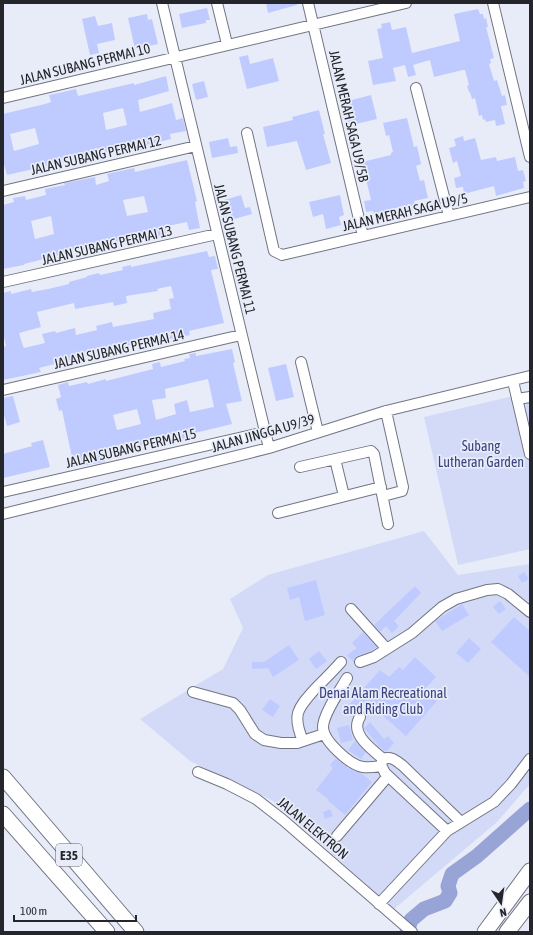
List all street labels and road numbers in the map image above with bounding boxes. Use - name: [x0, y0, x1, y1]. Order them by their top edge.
- street label: JALAN SUBANG PERMAI 10: [18, 40, 152, 88]
- street label: JALAN MERAH SAGA U9/5B: [326, 49, 372, 184]
- street label: JALAN SUBANG PERMAI 12: [29, 132, 163, 178]
- street label: JALAN SUBANG PERMAI 11: [211, 182, 259, 316]
- street label: JALAN MERAH SAGA U9/5: [341, 190, 469, 234]
- street label: JALAN SUBANG PERMAI 13: [40, 222, 174, 268]
- street label: JALAN SUBANG PERMAI 14: [52, 326, 186, 372]
- street label: JALAN JINGGA U9/39: [210, 411, 316, 455]
- street label: JALAN SUBANG PERMAI 15: [64, 425, 198, 471]
- street label: JALAN ELEKTRON: [274, 794, 352, 862]
- road number: E35: [56, 844, 82, 866]

